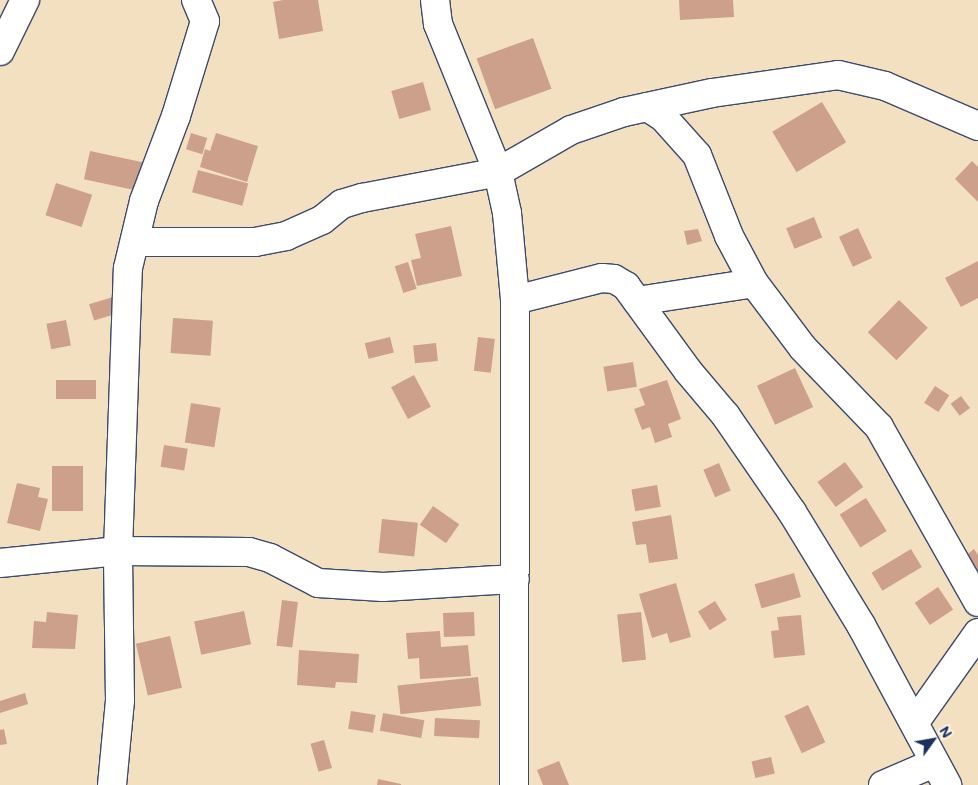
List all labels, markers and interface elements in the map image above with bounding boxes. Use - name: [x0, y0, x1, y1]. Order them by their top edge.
- north arrow: [908, 715, 958, 765]
- text: N: [935, 722, 957, 741]

